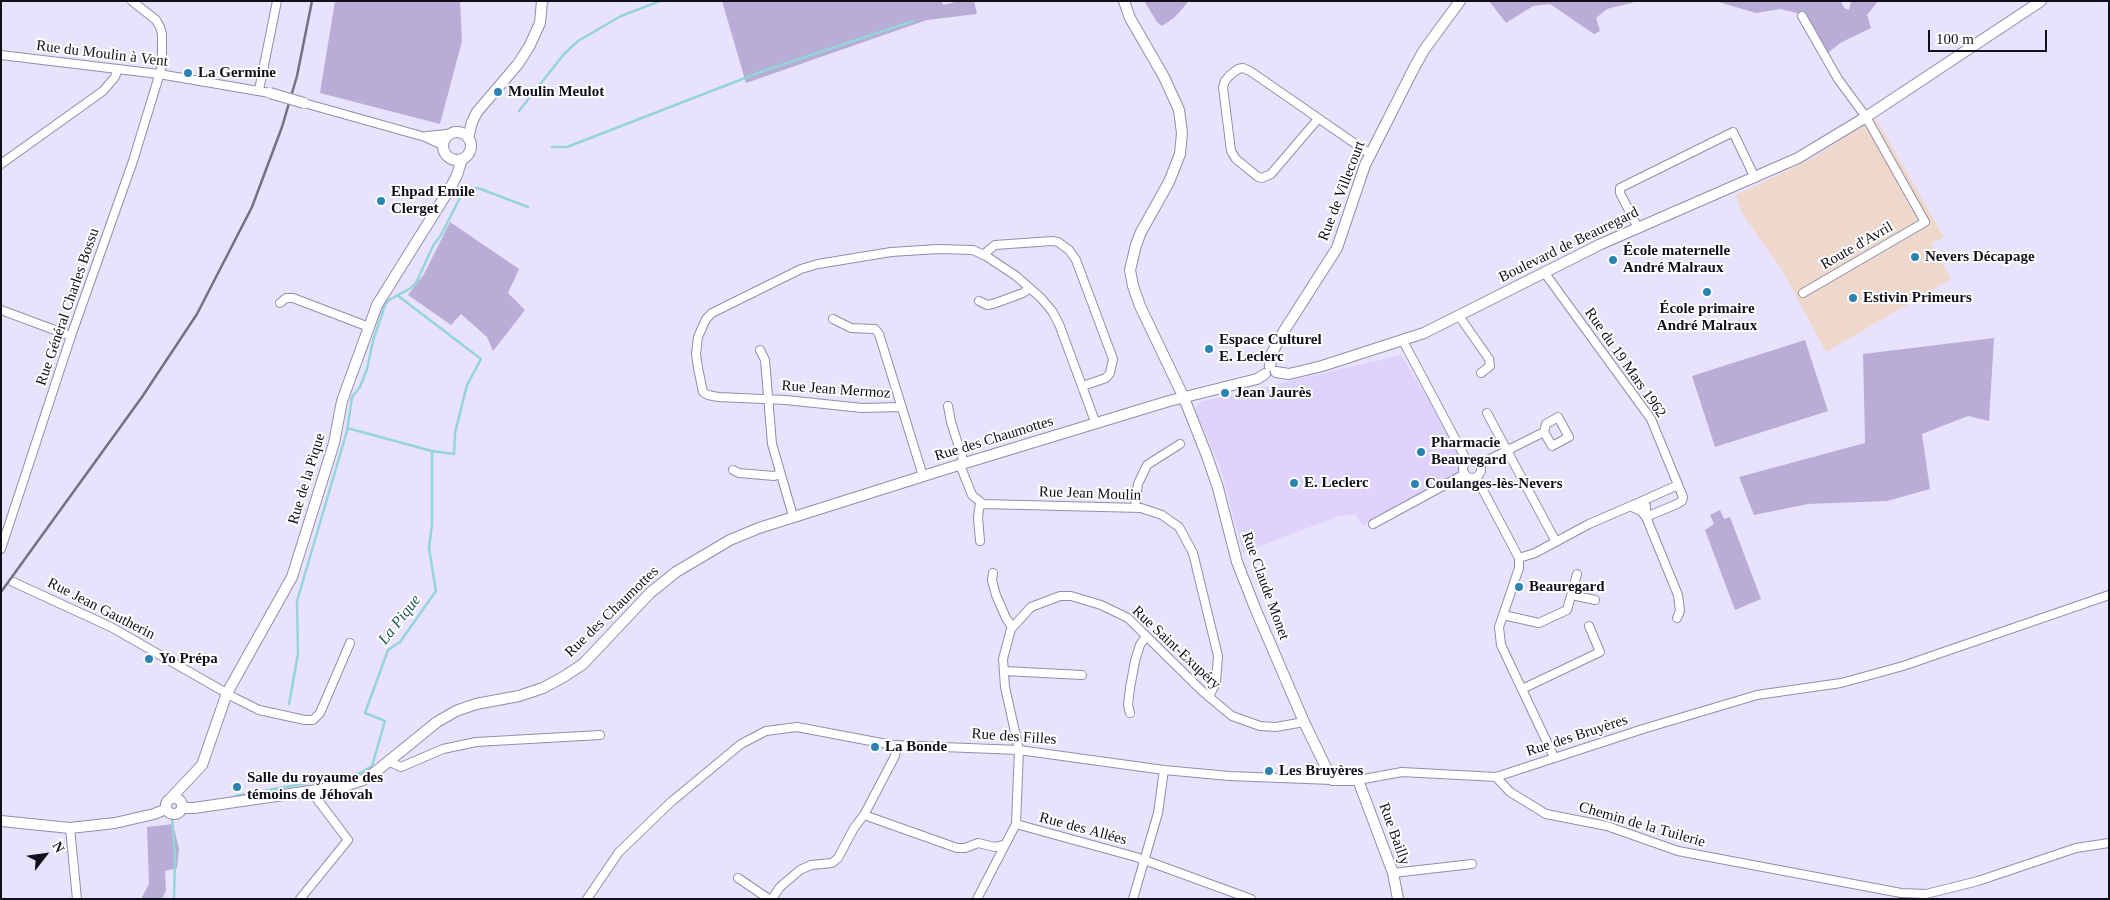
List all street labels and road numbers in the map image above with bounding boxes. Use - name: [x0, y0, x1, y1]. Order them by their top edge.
- street label: Rue du Moulin à Vent: [35, 37, 169, 71]
- street label: Rue de Villecourt: [1315, 138, 1369, 244]
- street label: Boulevard de Beauregard: [1496, 203, 1642, 287]
- street label: Route d'Avril: [1818, 218, 1896, 274]
- street label: Rue Général Charles Bossu: [33, 226, 103, 388]
- street label: Rue du 19 Mars 1962: [1580, 305, 1670, 421]
- street label: Rue Jean Mermoz: [781, 377, 891, 403]
- street label: Rue des Chaumottes: [932, 412, 1056, 466]
- street label: Rue de la Pique: [285, 431, 329, 527]
- street label: Rue Jean Moulin: [1038, 483, 1142, 505]
- street label: Rue Claude Monet: [1237, 530, 1293, 642]
- street label: Rue des Chaumottes: [561, 563, 663, 661]
- street label: Rue Jean Gautherin: [44, 574, 158, 644]
- street label: Rue Saint-Exupéry: [1128, 602, 1224, 694]
- street label: Rue des Bruyères: [1524, 711, 1630, 761]
- street label: Rue des Filles: [971, 725, 1057, 749]
- street label: Chemin de la Tuilerie: [1577, 798, 1707, 852]
- street label: Rue Bailly: [1374, 801, 1414, 867]
- street label: Rue des Allées: [1037, 809, 1129, 849]

